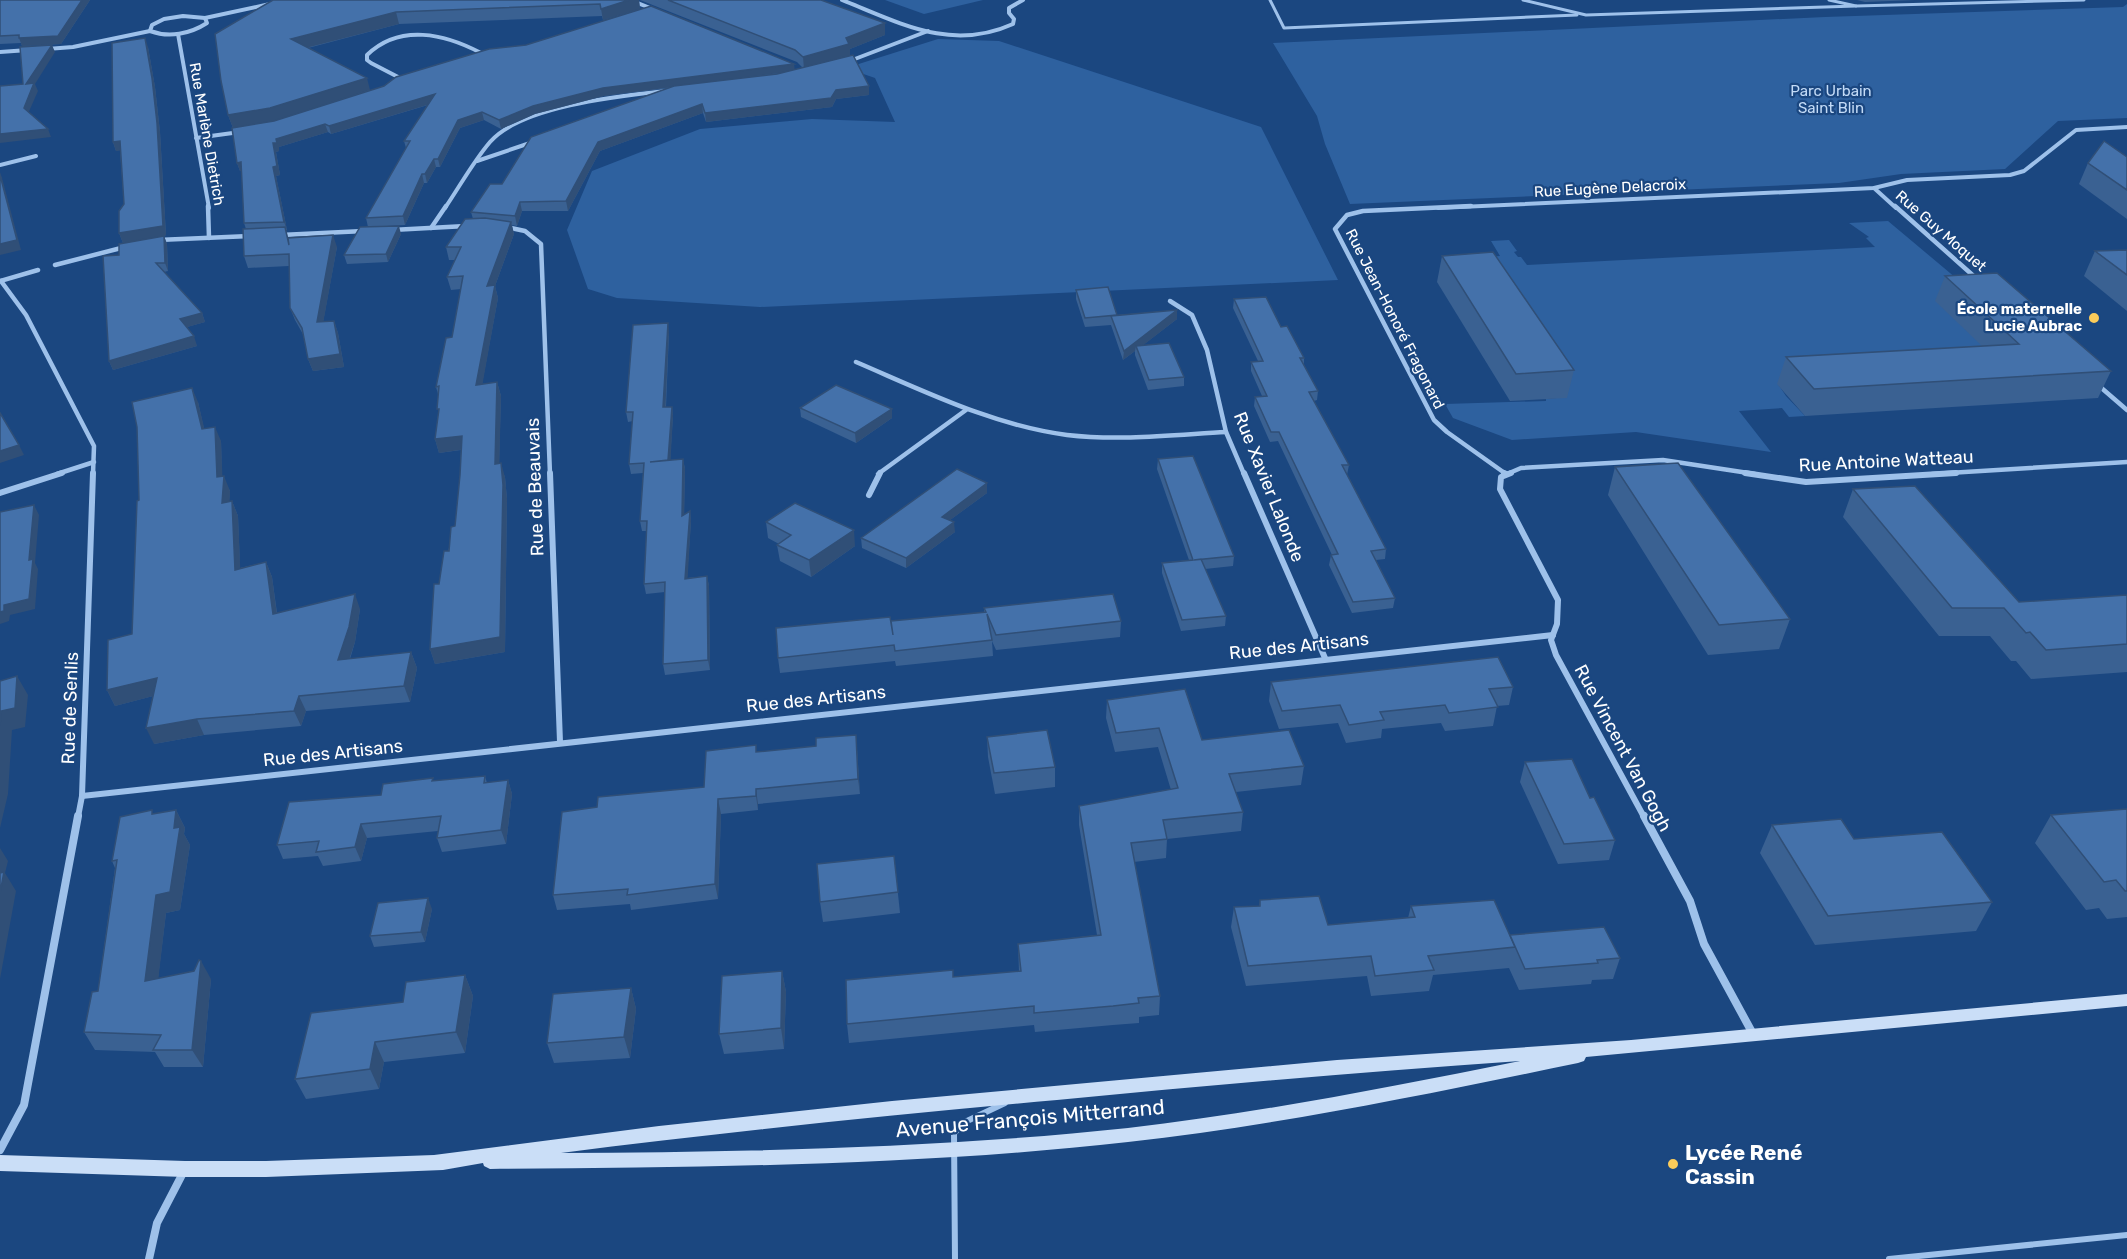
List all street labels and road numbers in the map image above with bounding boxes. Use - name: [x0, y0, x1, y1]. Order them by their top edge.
- street label: Rue Marlène Dietrich: [186, 61, 228, 207]
- street label: Rue Eugène Delacroix: [1533, 175, 1687, 201]
- street label: Rue Guy Moquet: [1892, 187, 1990, 275]
- street label: Rue Jean-Honoré Fragonard: [1342, 226, 1448, 412]
- street label: Rue Xavier Lalonde: [1229, 409, 1309, 565]
- street label: Rue de Beauvais: [522, 418, 548, 556]
- street label: Rue Antoine Watteau: [1798, 445, 1974, 477]
- street label: Rue des Artisans: [1228, 628, 1370, 664]
- street label: Rue de Senlis: [57, 651, 83, 765]
- street label: Rue Vincent Van Gogh: [1570, 661, 1676, 835]
- street label: Rue des Artisans: [745, 681, 887, 717]
- street label: Rue des Artisans: [262, 735, 404, 771]
- street label: Avenue François Mitterrand: [894, 1094, 1166, 1142]

